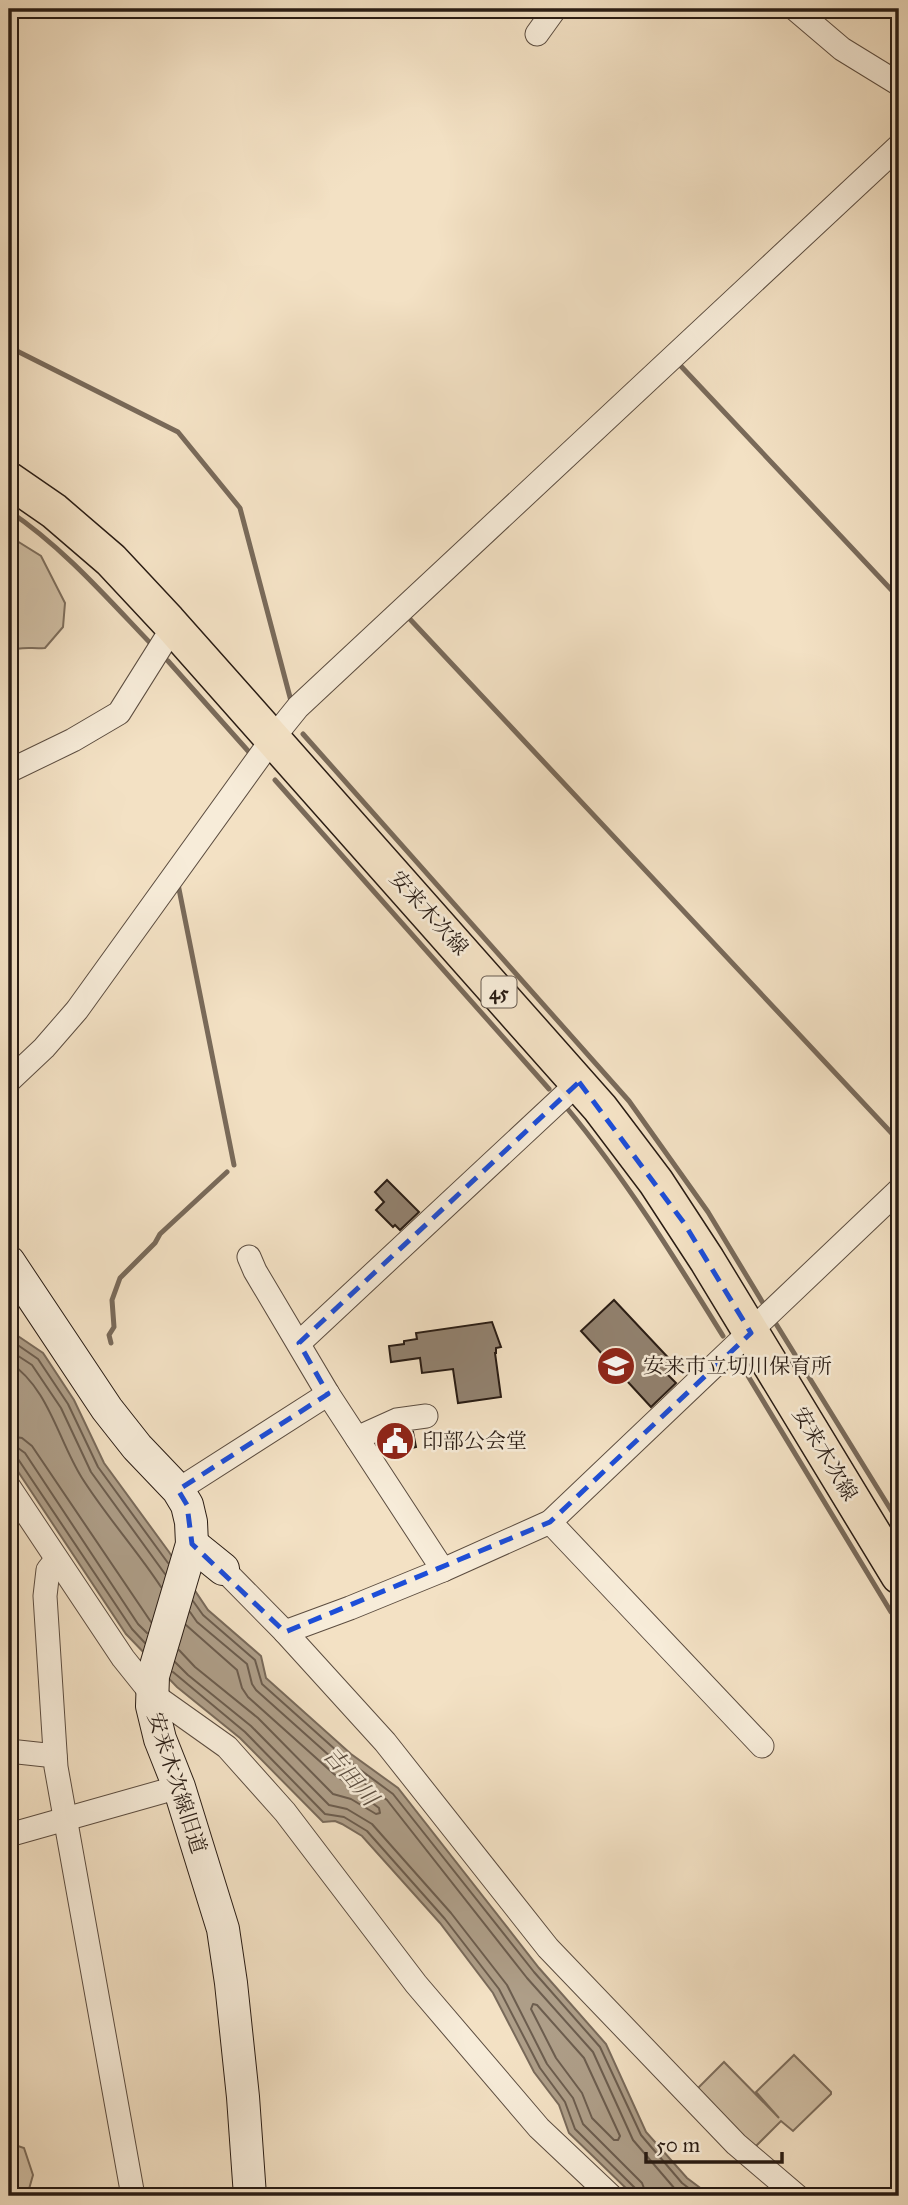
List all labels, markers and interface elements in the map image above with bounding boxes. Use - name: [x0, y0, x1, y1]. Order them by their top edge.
- street label: 安来木次線: [384, 865, 474, 961]
- road number: 45: [482, 976, 516, 1008]
- school or university icon: 安来市立切川保育所: [595, 1345, 637, 1387]
- place label: 安来市立切川保育所: [643, 1353, 832, 1379]
- street label: 安来木次線: [787, 1402, 863, 1506]
- public building icon: 印部公会堂: [374, 1420, 416, 1462]
- place label: 印部公会堂: [422, 1428, 527, 1454]
- street label: 安来木次線旧道: [142, 1709, 212, 1857]
- water label: 吉田川: [318, 1741, 386, 1813]
- scale bar: [646, 2121, 782, 2165]
- text: 50 m: [656, 2132, 701, 2158]

